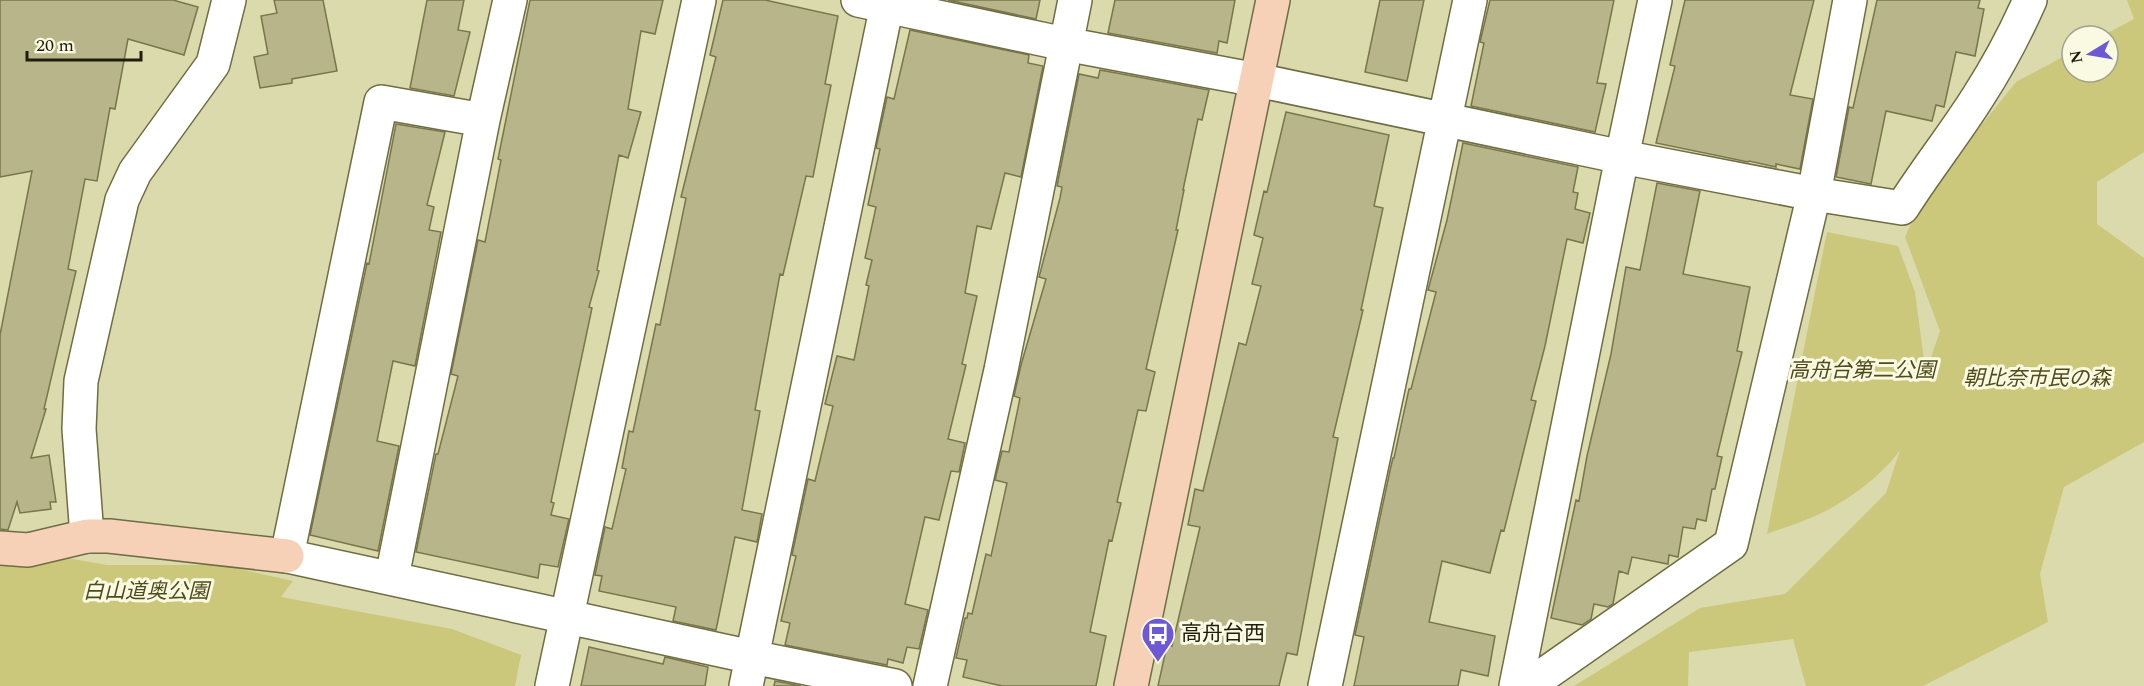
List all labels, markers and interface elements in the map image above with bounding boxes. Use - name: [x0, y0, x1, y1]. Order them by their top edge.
- scale bar: [27, 24, 141, 62]
- north arrow: [2060, 24, 2120, 84]
- text: 20 m: [36, 32, 74, 59]
- text: N: [2063, 48, 2089, 65]
- park label: 高舟台第二公園: [1789, 355, 1938, 387]
- park label: 朝比奈市民の森: [1964, 363, 2112, 395]
- park label: 白山道奥公園: [83, 576, 212, 608]
- bus stop icon: 高舟台西: [1140, 616, 1176, 663]
- place label: 高舟台西: [1181, 618, 1265, 650]

